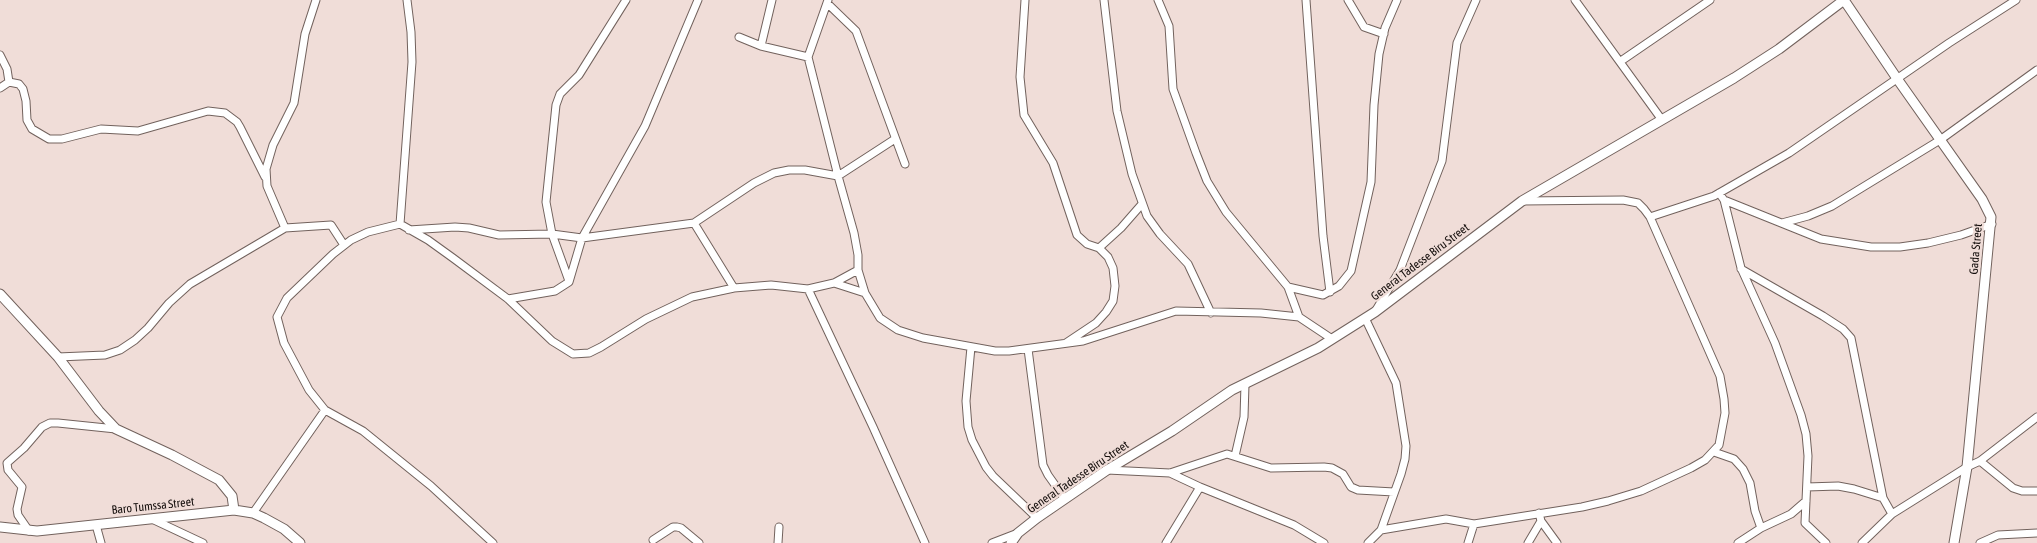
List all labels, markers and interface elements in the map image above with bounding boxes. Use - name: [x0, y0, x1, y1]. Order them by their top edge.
- street label: General Tadesse Biru Street: [1368, 220, 1472, 304]
- street label: Gada Street: [1967, 223, 1985, 275]
- street label: General Tadesse Biru Street: [1025, 438, 1131, 516]
- street label: Baro Tumssa Street: [111, 494, 195, 518]

